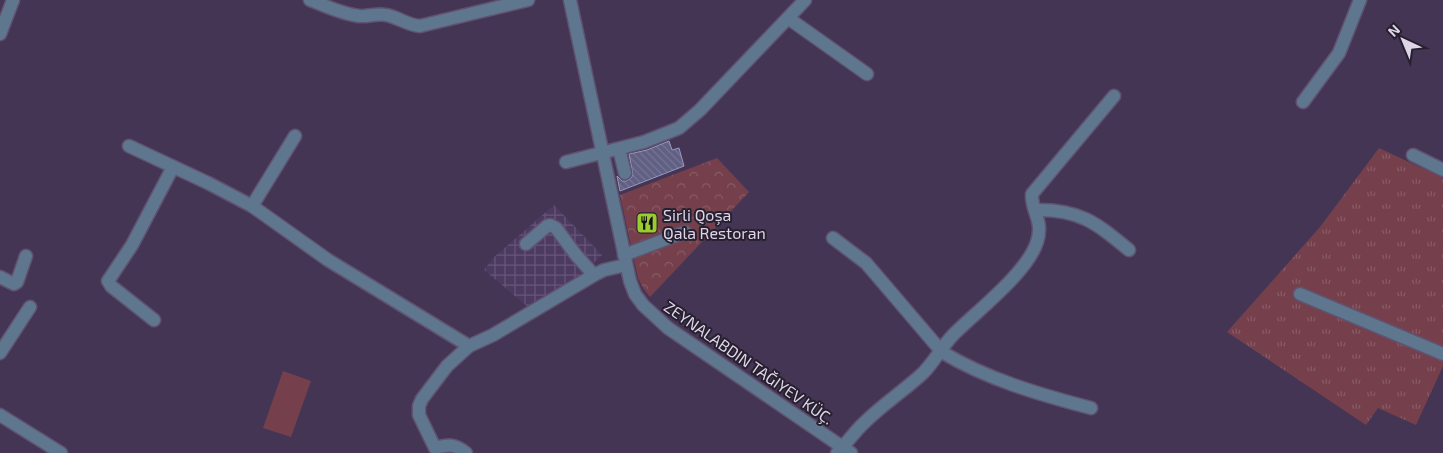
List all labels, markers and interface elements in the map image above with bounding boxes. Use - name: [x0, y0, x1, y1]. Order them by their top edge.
- north arrow: [1378, 15, 1428, 65]
- text: N: [1384, 21, 1403, 40]
- place label: Sirli Qoşa Qala Restoran: [663, 205, 766, 243]
- restaurant icon: Sirli Qoşa Qala Restoran: [635, 211, 659, 235]
- street label: ZEYNALABDIN TAĞIYEV KÜÇ.: [660, 296, 837, 429]

